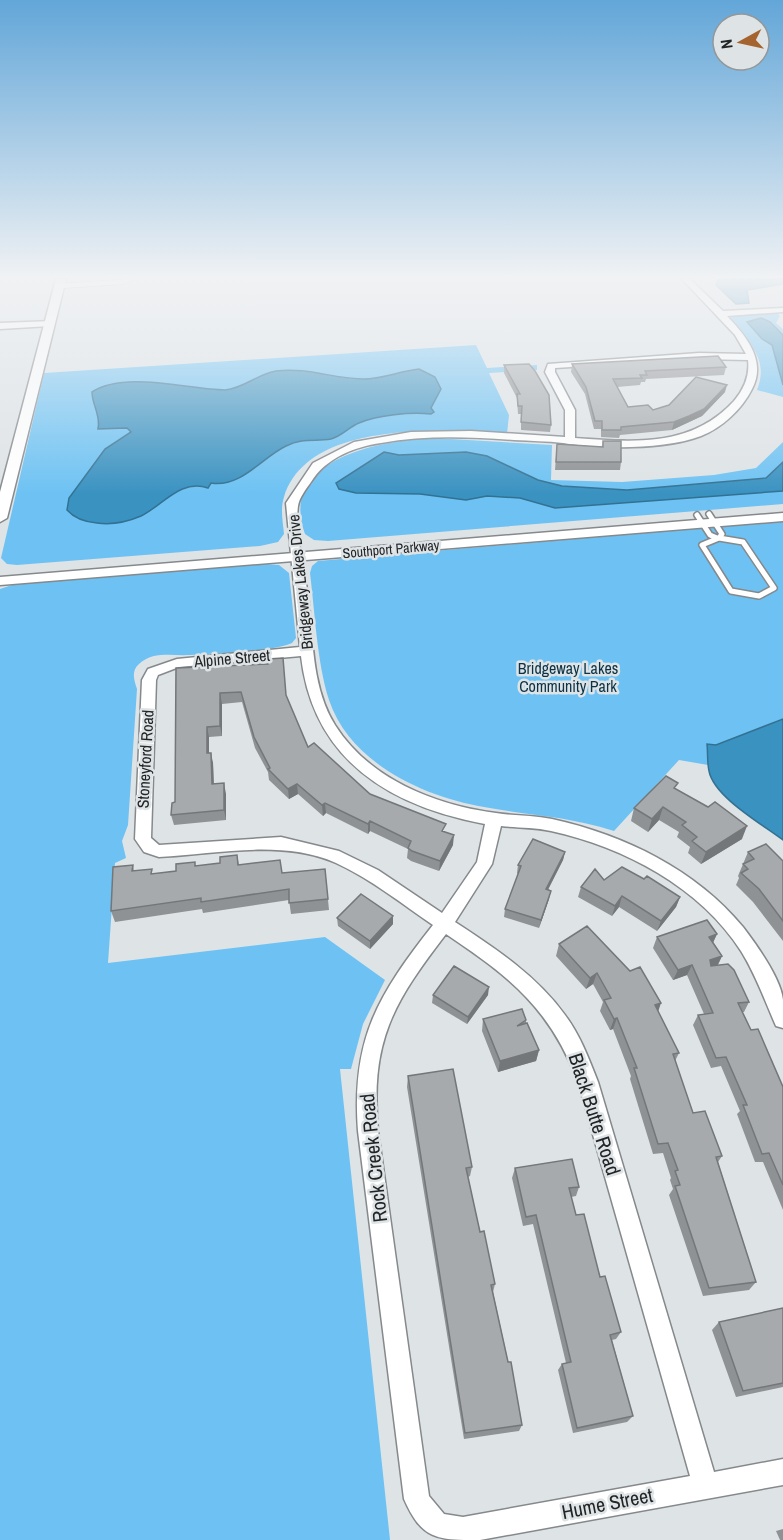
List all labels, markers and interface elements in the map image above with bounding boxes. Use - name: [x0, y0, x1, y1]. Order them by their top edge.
- north arrow: [711, 12, 771, 72]
- text: N: [715, 38, 738, 50]
- street label: Bridgeway Lakes Drive: [282, 513, 318, 651]
- street label: Southport Parkway: [342, 536, 440, 562]
- street label: Alpine Street: [192, 644, 271, 672]
- park label: Bridgeway Lakes Community Park: [518, 657, 618, 697]
- street label: Stoneyford Road: [131, 709, 159, 809]
- street label: Black Butte Road: [563, 1050, 627, 1178]
- street label: Rock Creek Road: [353, 1092, 393, 1224]
- street label: Hume Street: [559, 1481, 655, 1525]

